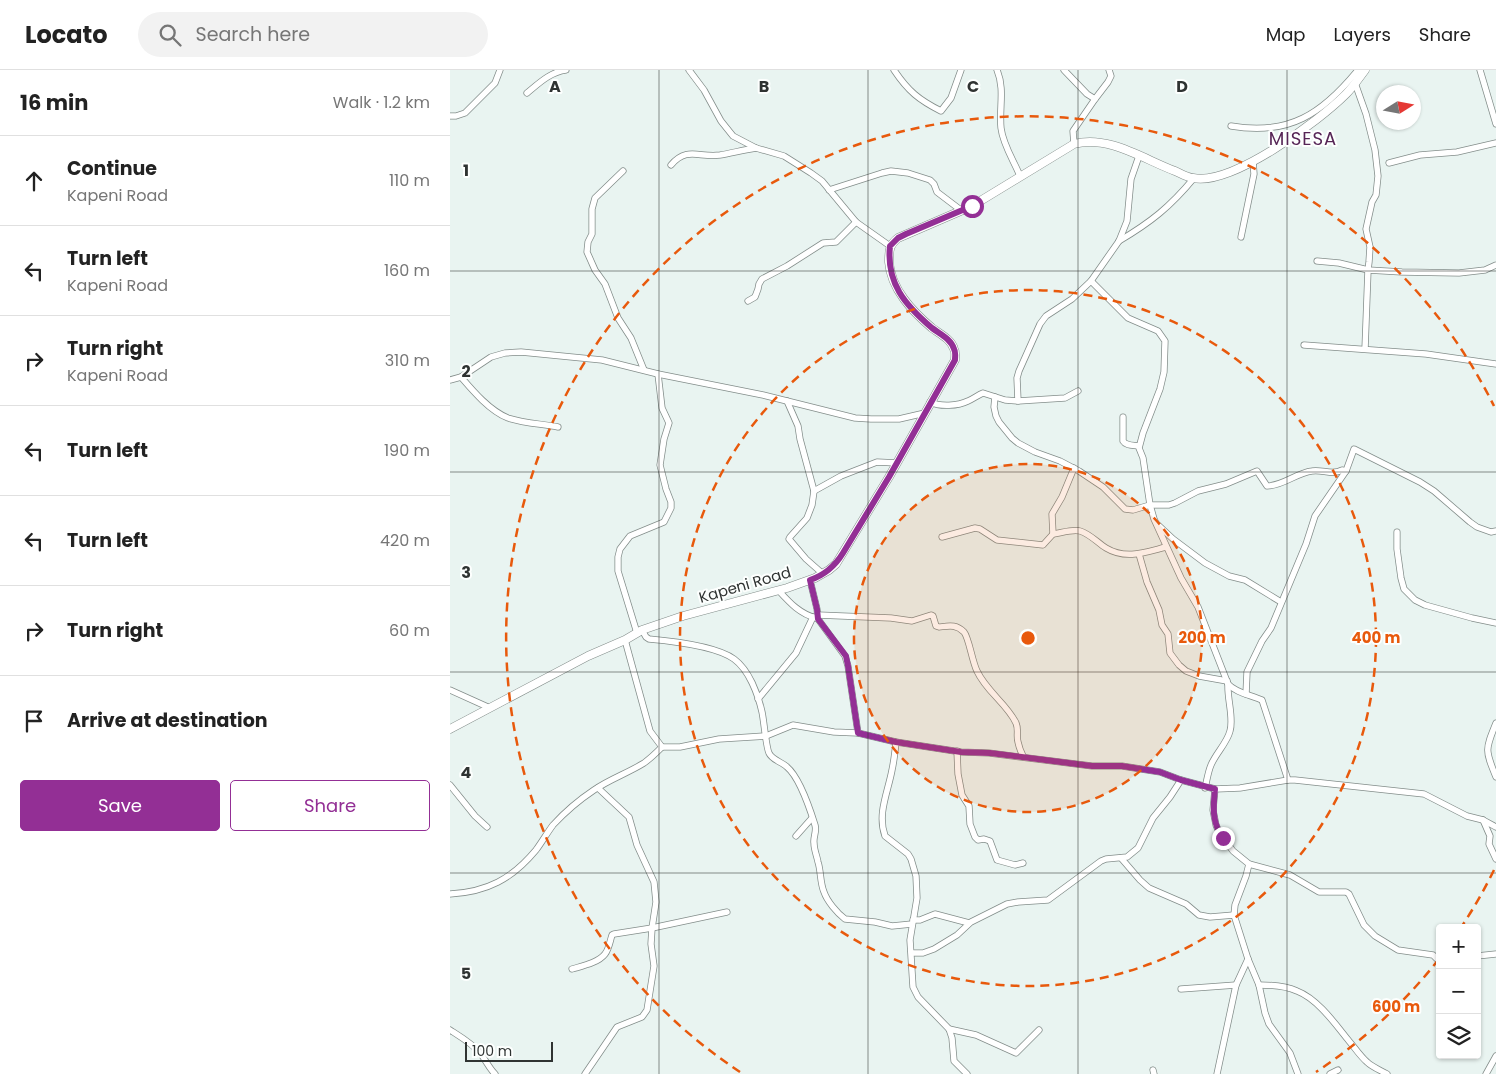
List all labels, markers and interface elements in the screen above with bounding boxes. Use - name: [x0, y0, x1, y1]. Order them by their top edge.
- search box: [138, 12, 488, 57]
- text: Locato: [25, 18, 108, 51]
- icon: search: [156, 21, 184, 49]
- text: Search here: [196, 21, 310, 48]
- text: Map: [1266, 22, 1306, 47]
- text: Layers: [1334, 22, 1391, 47]
- text: Share: [1419, 22, 1471, 47]
- text: A: [549, 75, 561, 98]
- text: B: [759, 75, 769, 98]
- text: C: [967, 75, 979, 98]
- text: D: [1176, 75, 1188, 98]
- north arrow: [1376, 85, 1421, 130]
- text: 16 min: [20, 88, 88, 117]
- text: Walk · 1.2 km: [333, 91, 430, 114]
- district label: MISESA: [1269, 126, 1337, 151]
- text: Continue: [67, 155, 157, 182]
- text: 1: [463, 159, 469, 182]
- icon: ahead: [20, 167, 48, 195]
- text: 110 m: [389, 169, 430, 192]
- text: Kapeni Road: [67, 184, 168, 207]
- route start: [961, 195, 984, 218]
- text: Turn left: [67, 245, 148, 272]
- icon: left: [20, 257, 48, 285]
- text: 160 m: [384, 259, 430, 282]
- text: Kapeni Road: [67, 274, 168, 297]
- text: Turn right: [67, 335, 163, 362]
- icon: right: [20, 347, 48, 375]
- text: 310 m: [385, 349, 430, 372]
- text: 2: [461, 360, 471, 383]
- text: Kapeni Road: [67, 364, 168, 387]
- icon: left: [20, 437, 48, 465]
- text: Turn left: [67, 437, 148, 464]
- text: 190 m: [384, 439, 430, 462]
- icon: left: [20, 527, 48, 555]
- text: Turn left: [67, 527, 148, 554]
- text: 420 m: [380, 529, 430, 552]
- text: 3: [461, 561, 471, 584]
- street label: Kapeni Road: [696, 561, 793, 608]
- icon: right: [20, 617, 48, 645]
- text: Turn right: [67, 617, 163, 644]
- text: 60 m: [389, 619, 430, 642]
- text: 200 m: [1178, 627, 1226, 648]
- text: 400 m: [1352, 627, 1401, 648]
- centre of rings: [1019, 629, 1037, 647]
- icon: arrive: [20, 707, 48, 735]
- text: Arrive at destination: [67, 707, 268, 734]
- text: 4: [461, 761, 472, 784]
- button: Save: [20, 780, 220, 831]
- button: Share: [230, 780, 430, 831]
- route end: [1212, 827, 1235, 850]
- map controls: [1436, 924, 1481, 1059]
- button: +: [1436, 924, 1481, 969]
- text: 5: [461, 962, 471, 985]
- button: −: [1436, 969, 1481, 1014]
- text: 600 m: [1372, 996, 1420, 1017]
- button: layers: [1436, 1014, 1481, 1059]
- scale bar: [465, 1039, 552, 1062]
- text: 100 m: [472, 1041, 512, 1061]

